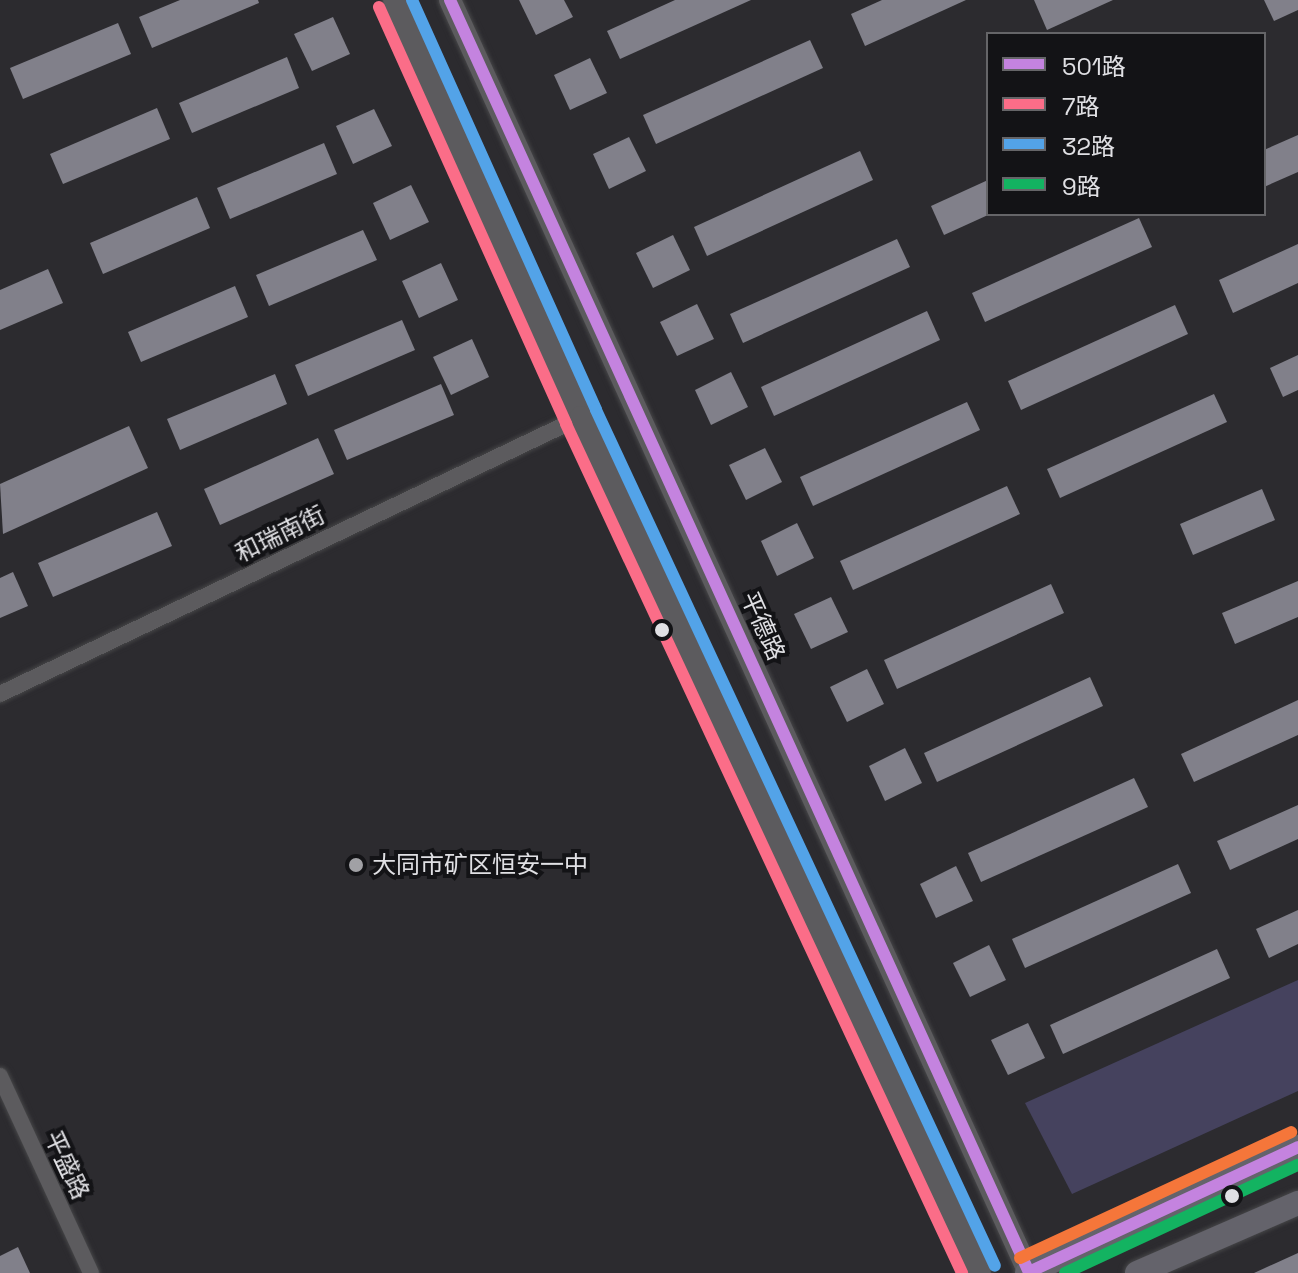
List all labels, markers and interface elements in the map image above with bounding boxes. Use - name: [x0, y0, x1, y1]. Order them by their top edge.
- legend: [986, 32, 1266, 216]
- text: 501路: [1062, 51, 1126, 82]
- text: 7路: [1062, 91, 1100, 122]
- text: 32路: [1062, 131, 1115, 162]
- text: 9路: [1062, 171, 1101, 202]
- street label: 和瑞南街: [231, 500, 329, 568]
- street label: 平德路: [735, 587, 791, 665]
- unlabelled marker: [654, 622, 670, 638]
- place label: 大同市矿区恒安一中: [372, 851, 588, 879]
- marker: 大同市矿区恒安一中: [347, 856, 365, 874]
- street label: 平盛路: [39, 1126, 95, 1204]
- unlabelled marker: [1224, 1188, 1240, 1204]

